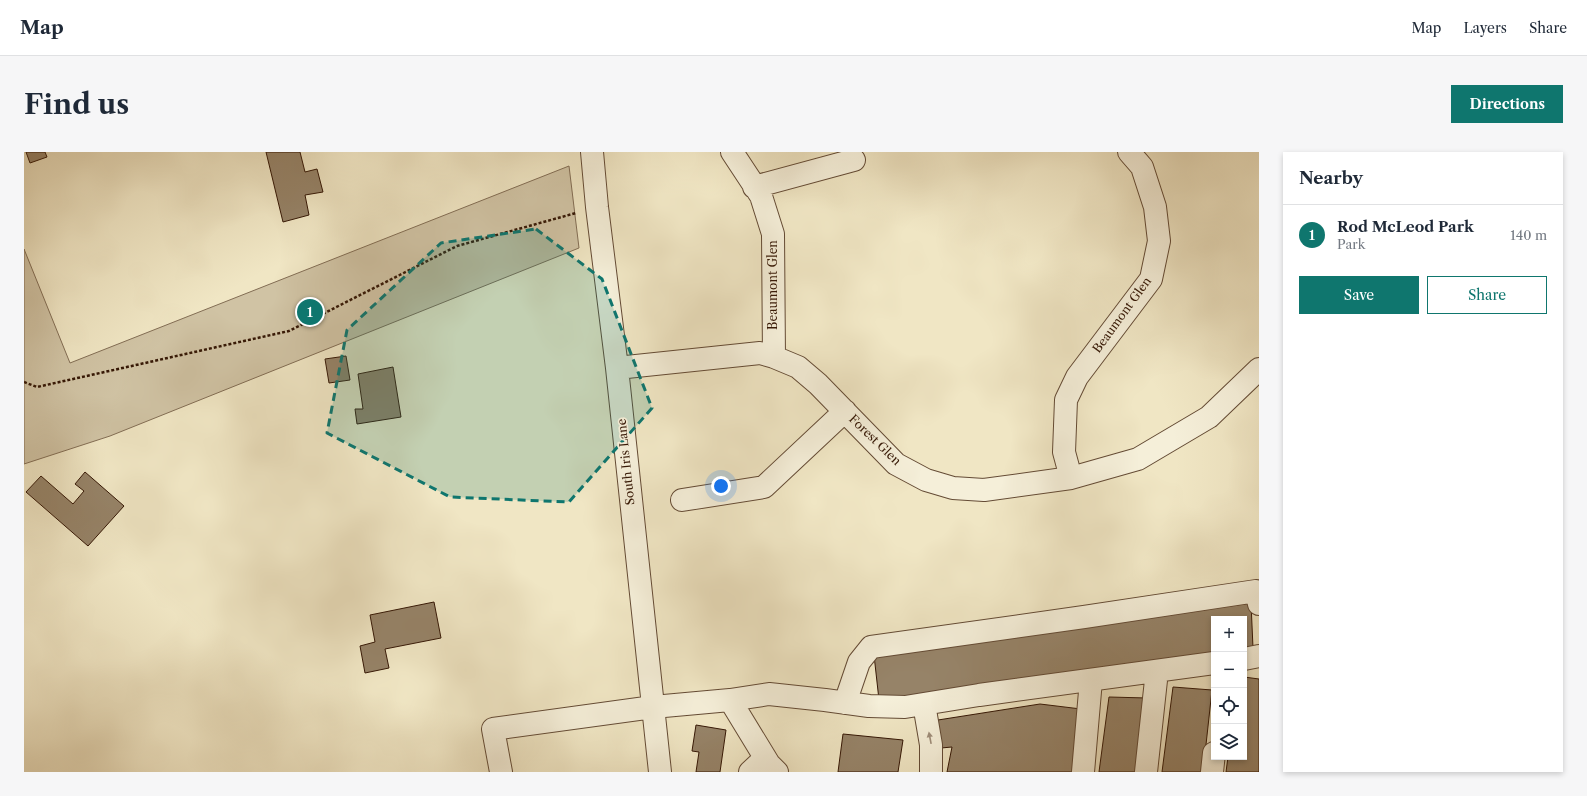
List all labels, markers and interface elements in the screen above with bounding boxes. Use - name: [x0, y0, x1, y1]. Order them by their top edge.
- text: Map: [20, 16, 64, 39]
- text: Map: [1411, 19, 1441, 37]
- text: Layers: [1463, 19, 1507, 37]
- text: Share: [1529, 19, 1567, 37]
- button: Directions: [1451, 85, 1563, 123]
- text: Find us: [24, 87, 129, 121]
- text: Nearby: [1299, 168, 1363, 188]
- text: Rod McLeod Park: [1337, 217, 1474, 236]
- text: 1: [1309, 227, 1315, 243]
- text: 140 m: [1510, 227, 1547, 243]
- text: Park: [1337, 236, 1365, 252]
- street label: Beaumont Glen: [765, 240, 780, 330]
- street label: Beaumont Glen: [1089, 274, 1154, 355]
- button: Save: [1299, 276, 1419, 314]
- button: Share: [1427, 276, 1547, 314]
- pin: 1: [297, 297, 323, 327]
- street label: Forest Glen: [846, 411, 905, 468]
- street label: South Iris Lane: [613, 418, 638, 506]
- your location: [711, 476, 731, 496]
- map controls: [1211, 616, 1247, 760]
- button: +: [1211, 616, 1247, 652]
- button: −: [1211, 652, 1247, 688]
- button: locate: [1211, 688, 1247, 724]
- button: layers: [1211, 724, 1247, 760]
- one-way arrow: [927, 732, 933, 744]

